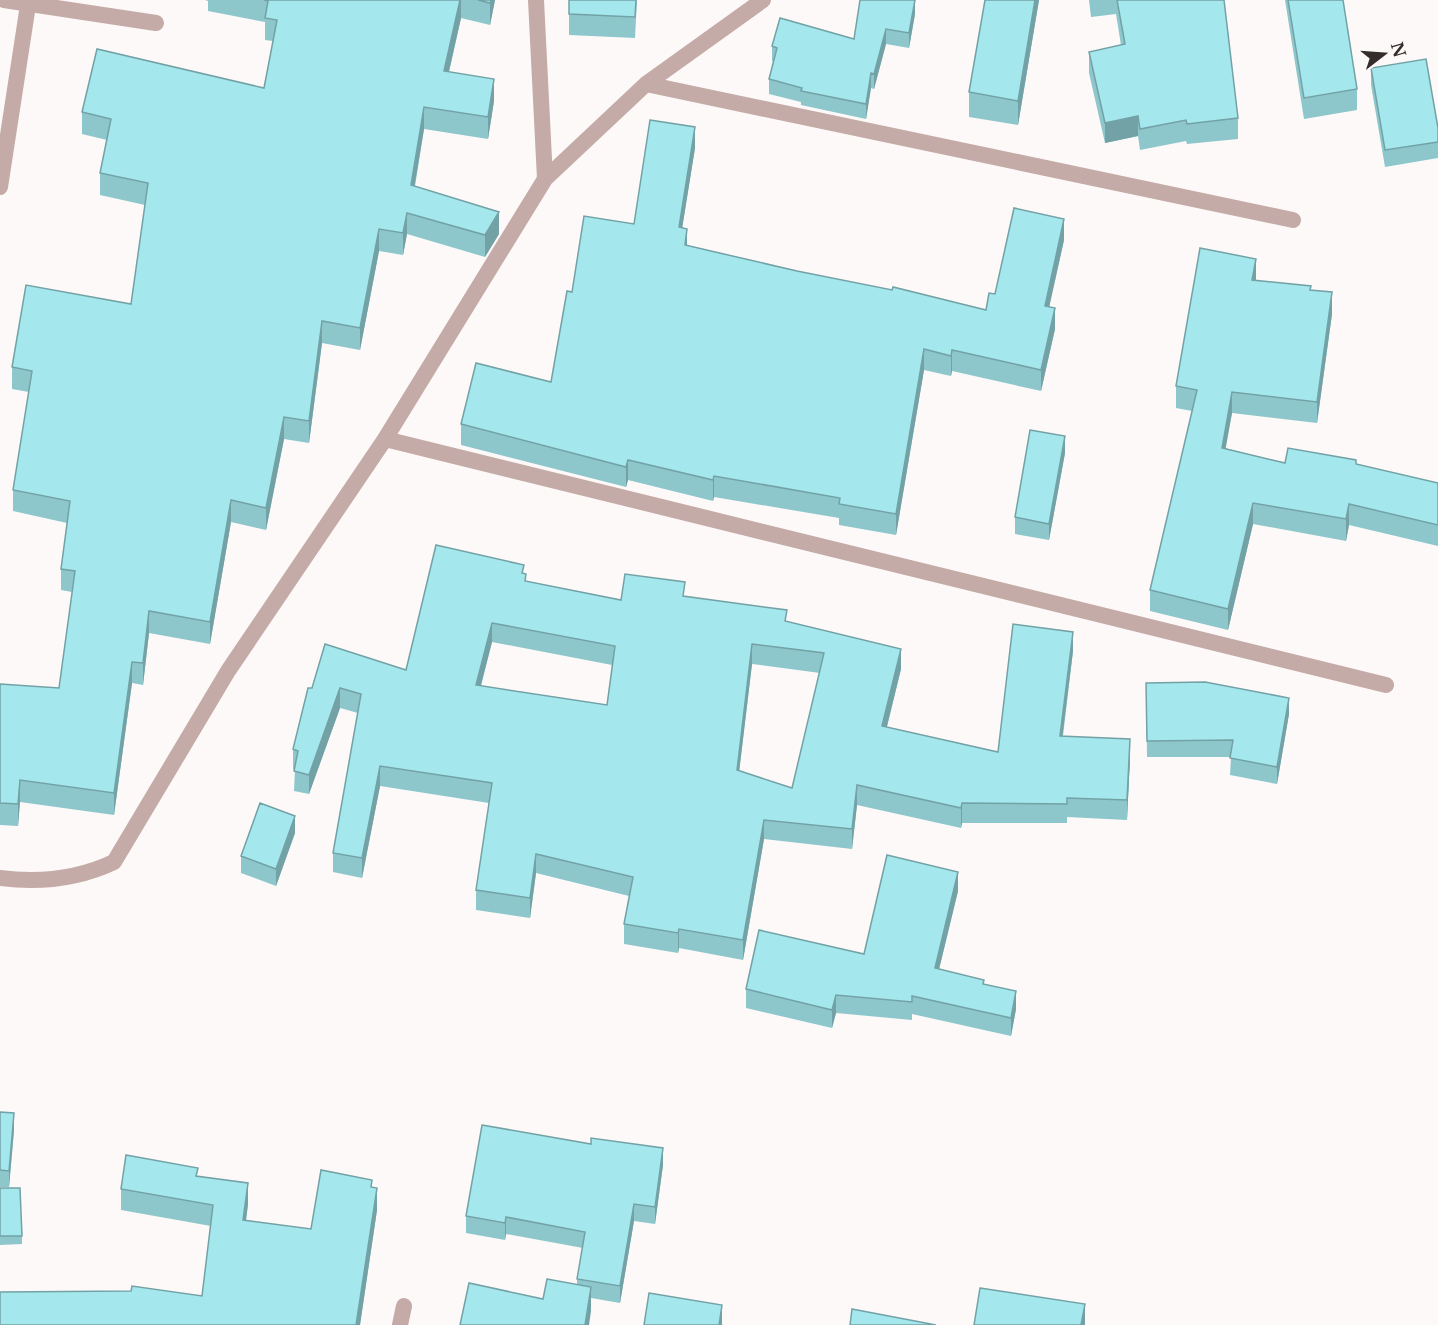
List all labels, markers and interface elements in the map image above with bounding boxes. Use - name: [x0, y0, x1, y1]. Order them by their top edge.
- north arrow: [1354, 24, 1414, 84]
- text: N: [1387, 39, 1410, 60]

